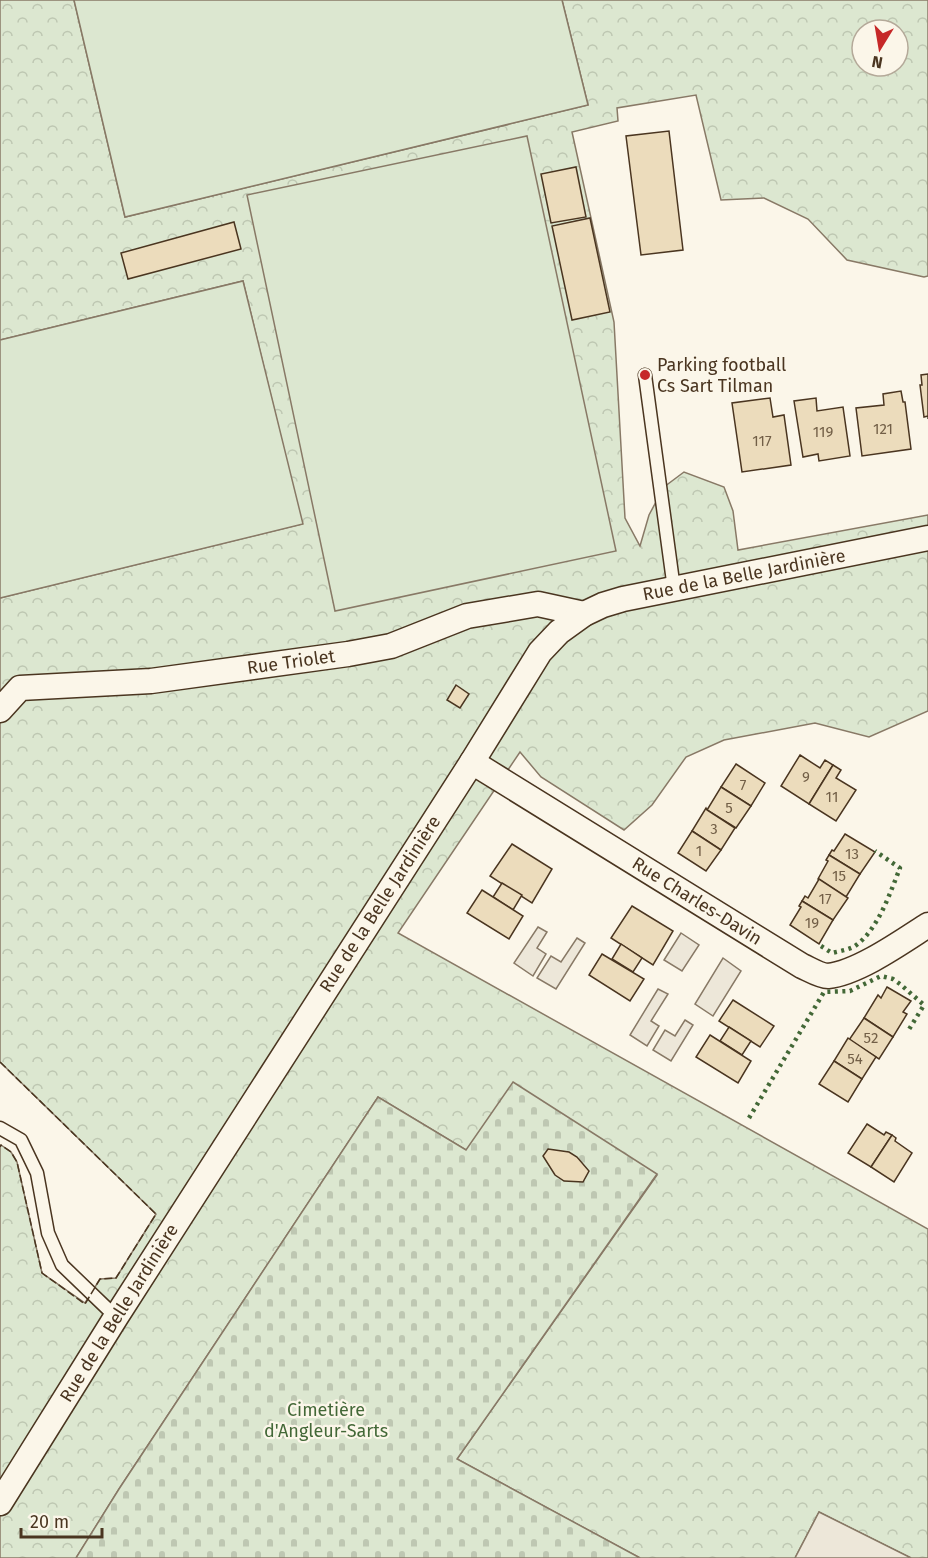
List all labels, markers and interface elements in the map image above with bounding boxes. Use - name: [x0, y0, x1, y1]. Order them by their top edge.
- north arrow: [850, 18, 910, 78]
- text: N: [870, 52, 884, 73]
- place label: Parking football Cs Sart Tilman: [657, 354, 786, 397]
- marker: Parking football Cs Sart Tilman: [638, 368, 652, 382]
- house number: 121: [873, 420, 893, 438]
- house number: 119: [813, 423, 833, 441]
- house number: 117: [752, 432, 772, 450]
- street label: Rue de la Belle Jardinière: [641, 545, 847, 605]
- street label: Rue Triolet: [246, 645, 337, 679]
- house number: 9: [802, 768, 810, 786]
- house number: 7: [740, 776, 747, 794]
- house number: 11: [826, 788, 838, 806]
- house number: 5: [725, 799, 733, 817]
- street label: Rue de la Belle Jardinière: [315, 812, 445, 996]
- house number: 3: [710, 820, 718, 838]
- house number: 1: [696, 842, 702, 860]
- house number: 13: [845, 845, 859, 863]
- street label: Rue Charles-Davin: [628, 852, 766, 950]
- house number: 15: [832, 867, 846, 885]
- house number: 17: [818, 890, 832, 908]
- house number: 19: [805, 914, 819, 932]
- house number: 52: [864, 1029, 878, 1047]
- house number: 54: [847, 1050, 863, 1068]
- street label: Rue de la Belle Jardinière: [55, 1220, 183, 1406]
- park label: Cimetière d'Angleur-Sarts: [264, 1399, 388, 1442]
- scale bar: [21, 1501, 102, 1539]
- text: 20 m: [30, 1511, 69, 1533]

